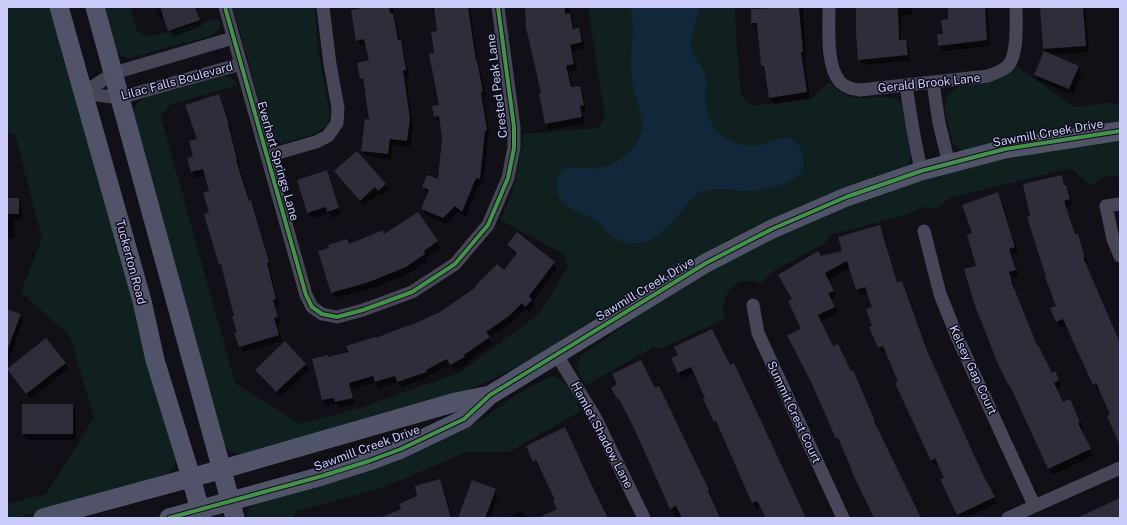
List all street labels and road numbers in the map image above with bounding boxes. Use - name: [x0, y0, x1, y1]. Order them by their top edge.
- street label: Crested Peak Lane: [484, 33, 510, 139]
- street label: Lilac Falls Boulevard: [120, 59, 234, 103]
- street label: Gerald Brook Lane: [877, 71, 981, 95]
- street label: Everhart Springs Lane: [254, 100, 302, 222]
- street label: Sawmill Creek Drive: [992, 116, 1105, 150]
- street label: Tuckerton Road: [113, 218, 149, 306]
- street label: Sawmill Creek Drive: [593, 254, 697, 324]
- street label: Kelsey Gap Court: [946, 323, 1000, 417]
- street label: Summit Crest Court: [764, 359, 824, 465]
- street label: Hamlet Shadow Lane: [568, 379, 636, 491]
- street label: Sawmill Creek Drive: [312, 422, 422, 474]

